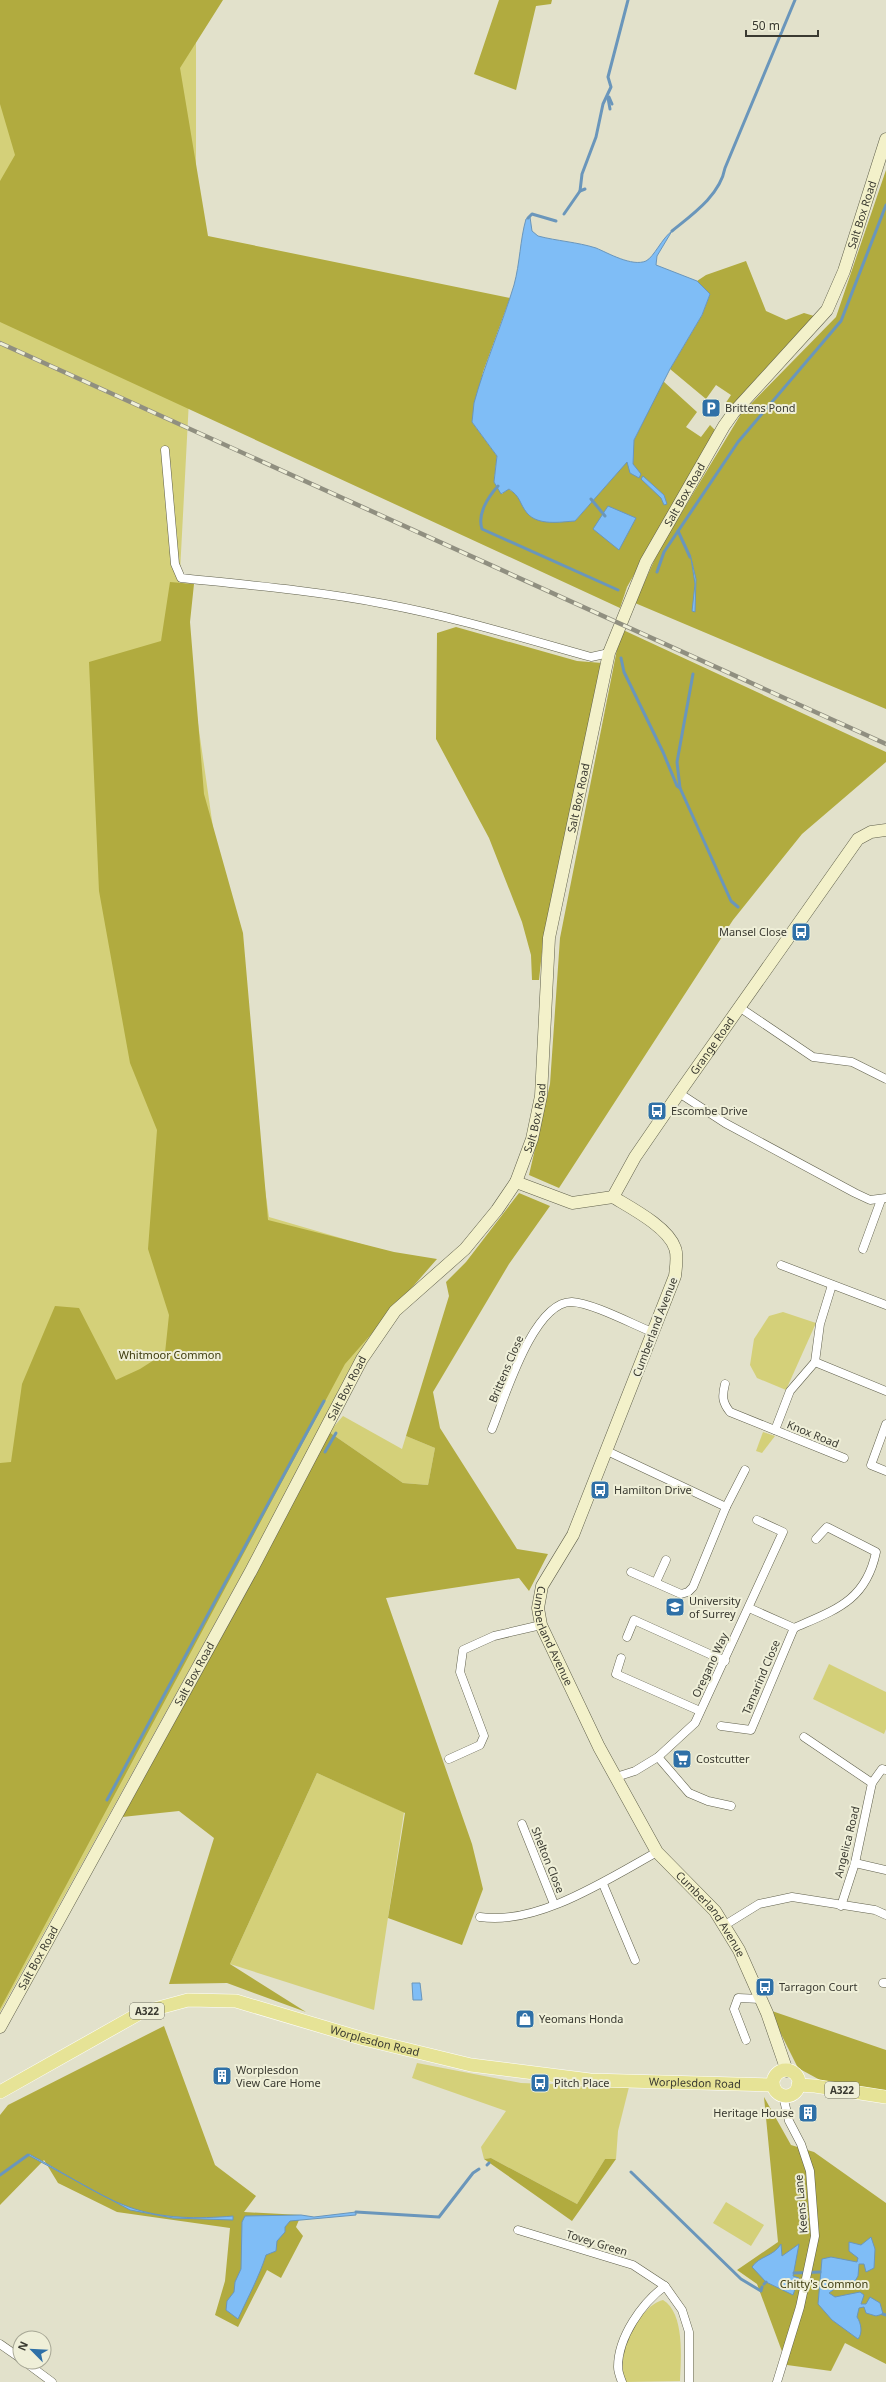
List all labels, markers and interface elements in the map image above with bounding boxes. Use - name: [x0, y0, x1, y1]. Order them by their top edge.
- scale bar: [746, 12, 818, 38]
- text: 50 m: [752, 17, 780, 34]
- street label: Salt Box Road: [844, 179, 879, 250]
- parking icon: Brittens Pond: [700, 397, 722, 419]
- place label: Brittens Pond: [725, 400, 795, 415]
- street label: Salt Box Road: [660, 460, 708, 529]
- street label: Salt Box Road: [563, 762, 593, 834]
- bus stop icon: Mansel Close: [790, 921, 812, 943]
- place label: Mansel Close: [719, 924, 787, 939]
- street label: Grange Road: [686, 1014, 737, 1078]
- street label: Salt Box Road: [520, 1083, 549, 1155]
- bus stop icon: Escombe Drive: [646, 1100, 668, 1122]
- place label: Escombe Drive: [671, 1103, 748, 1118]
- street label: Cumberland Avenue: [629, 1275, 680, 1379]
- street label: Brittens Close: [485, 1333, 526, 1405]
- park label: Whitmoor Common: [119, 1347, 221, 1362]
- street label: Salt Box Road: [323, 1353, 369, 1423]
- street label: Knox Road: [785, 1416, 842, 1451]
- bus stop icon: Hamilton Drive: [589, 1479, 611, 1501]
- place label: Hamilton Drive: [614, 1482, 692, 1497]
- street label: Cumberland Avenue: [531, 1585, 577, 1688]
- place label: University of Surrey: [689, 1593, 741, 1621]
- school or university icon: University of Surrey: [664, 1596, 686, 1618]
- street label: Oregano Way: [688, 1629, 731, 1700]
- street label: Tamarind Close: [738, 1637, 783, 1716]
- street label: Salt Box Road: [170, 1639, 218, 1708]
- supermarket icon: Costcutter: [671, 1748, 693, 1770]
- place label: Costcutter: [696, 1751, 750, 1766]
- street label: Angelica Road: [830, 1805, 863, 1879]
- street label: Shelton Close: [528, 1825, 569, 1895]
- street label: Cumberland Avenue: [673, 1867, 749, 1959]
- street label: Salt Box Road: [14, 1923, 61, 1992]
- bus stop icon: Tarragon Court: [754, 1976, 776, 1998]
- place label: Tarragon Court: [779, 1979, 857, 1994]
- road number: A322: [130, 2003, 164, 2019]
- shop icon: Yeomans Honda: [514, 2008, 536, 2030]
- place label: Yeomans Honda: [539, 2011, 623, 2026]
- street label: Worplesdon Road: [329, 2021, 421, 2059]
- place label: Worplesdon View Care Home: [236, 2062, 321, 2090]
- building icon: Worplesdon View Care Home: [211, 2065, 233, 2087]
- bus stop icon: Pitch Place: [529, 2072, 551, 2094]
- street label: Worplesdon Road: [649, 2074, 741, 2091]
- place label: Pitch Place: [554, 2075, 610, 2090]
- road number: A322: [825, 2082, 859, 2098]
- building icon: Heritage House: [797, 2102, 819, 2124]
- place label: Heritage House: [713, 2105, 794, 2120]
- street label: Keens Lane: [790, 2174, 811, 2234]
- street label: Tovey Green: [565, 2226, 630, 2259]
- park label: Chitty's Common: [780, 2276, 868, 2291]
- north arrow: [12, 2330, 52, 2370]
- text: N: [14, 2339, 31, 2353]

